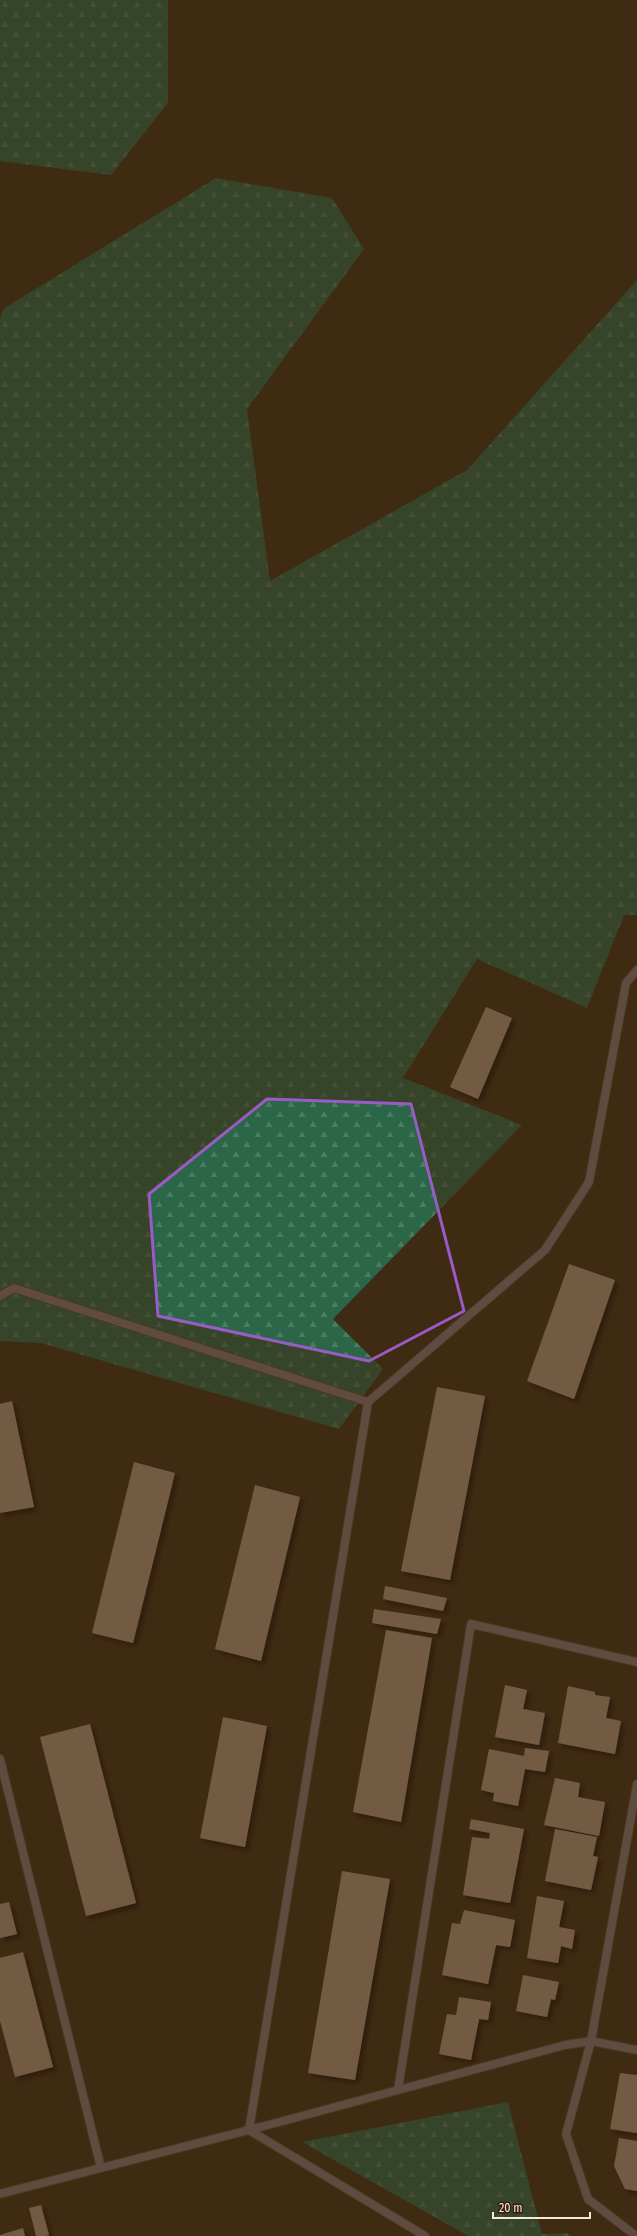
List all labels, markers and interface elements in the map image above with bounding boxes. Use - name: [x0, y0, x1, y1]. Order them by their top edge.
- scale bar: [493, 2194, 590, 2220]
- text: 20 m: [499, 2201, 523, 2215]

